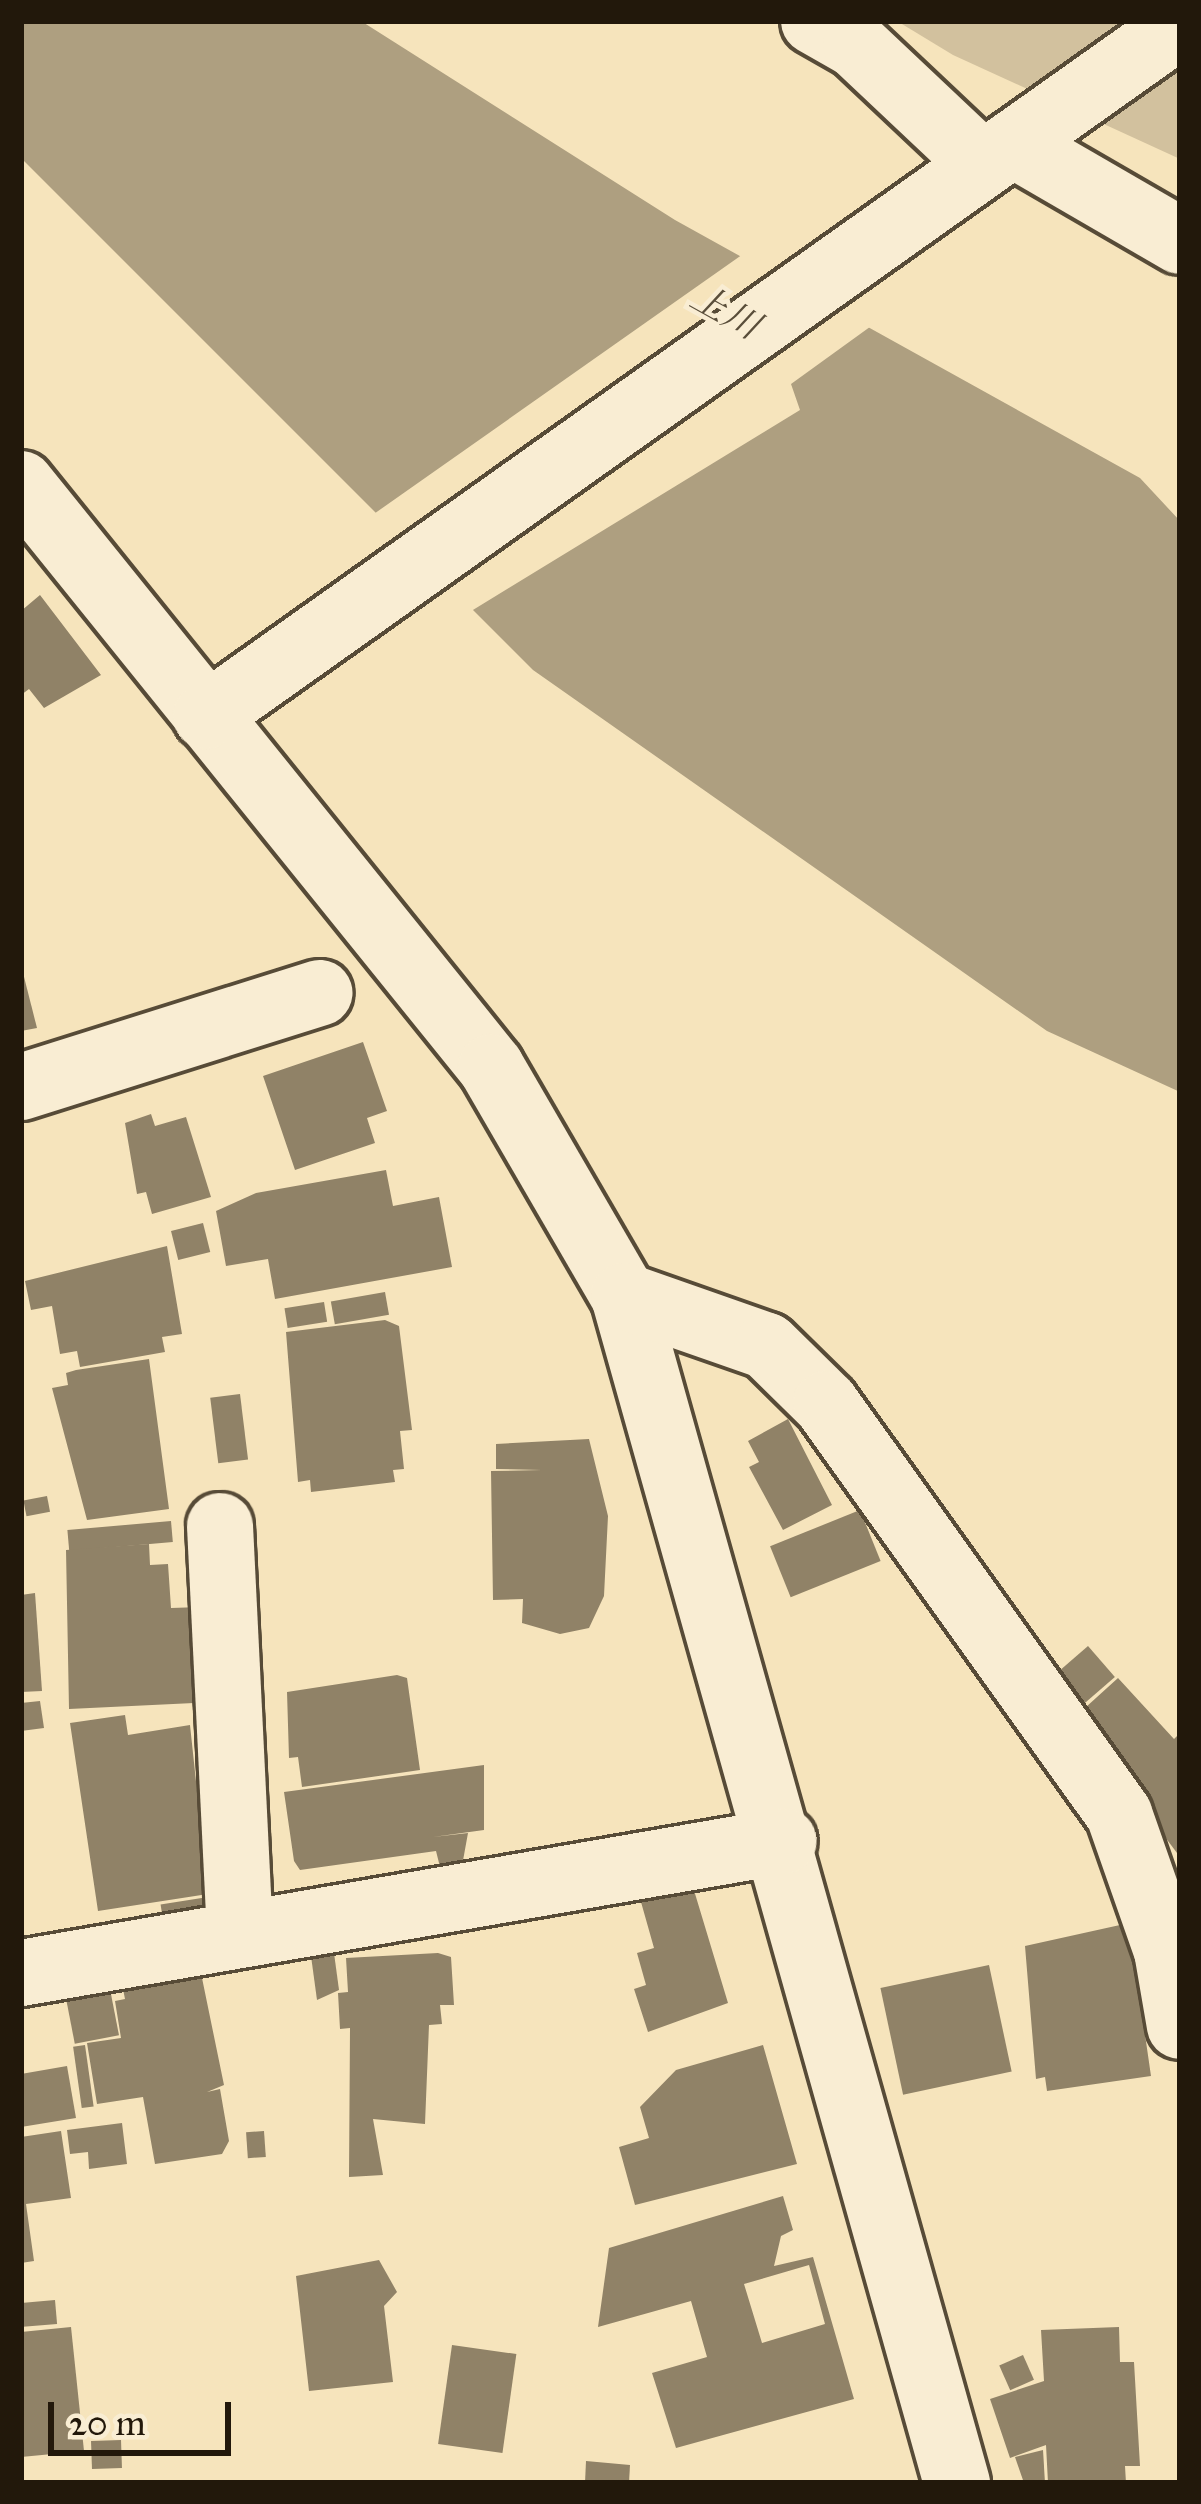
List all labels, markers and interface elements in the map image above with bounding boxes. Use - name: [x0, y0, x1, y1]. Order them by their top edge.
- water label: 上川: [683, 276, 767, 348]
- scale bar: [54, 2378, 237, 2452]
- text: 20 m: [69, 2401, 146, 2445]

